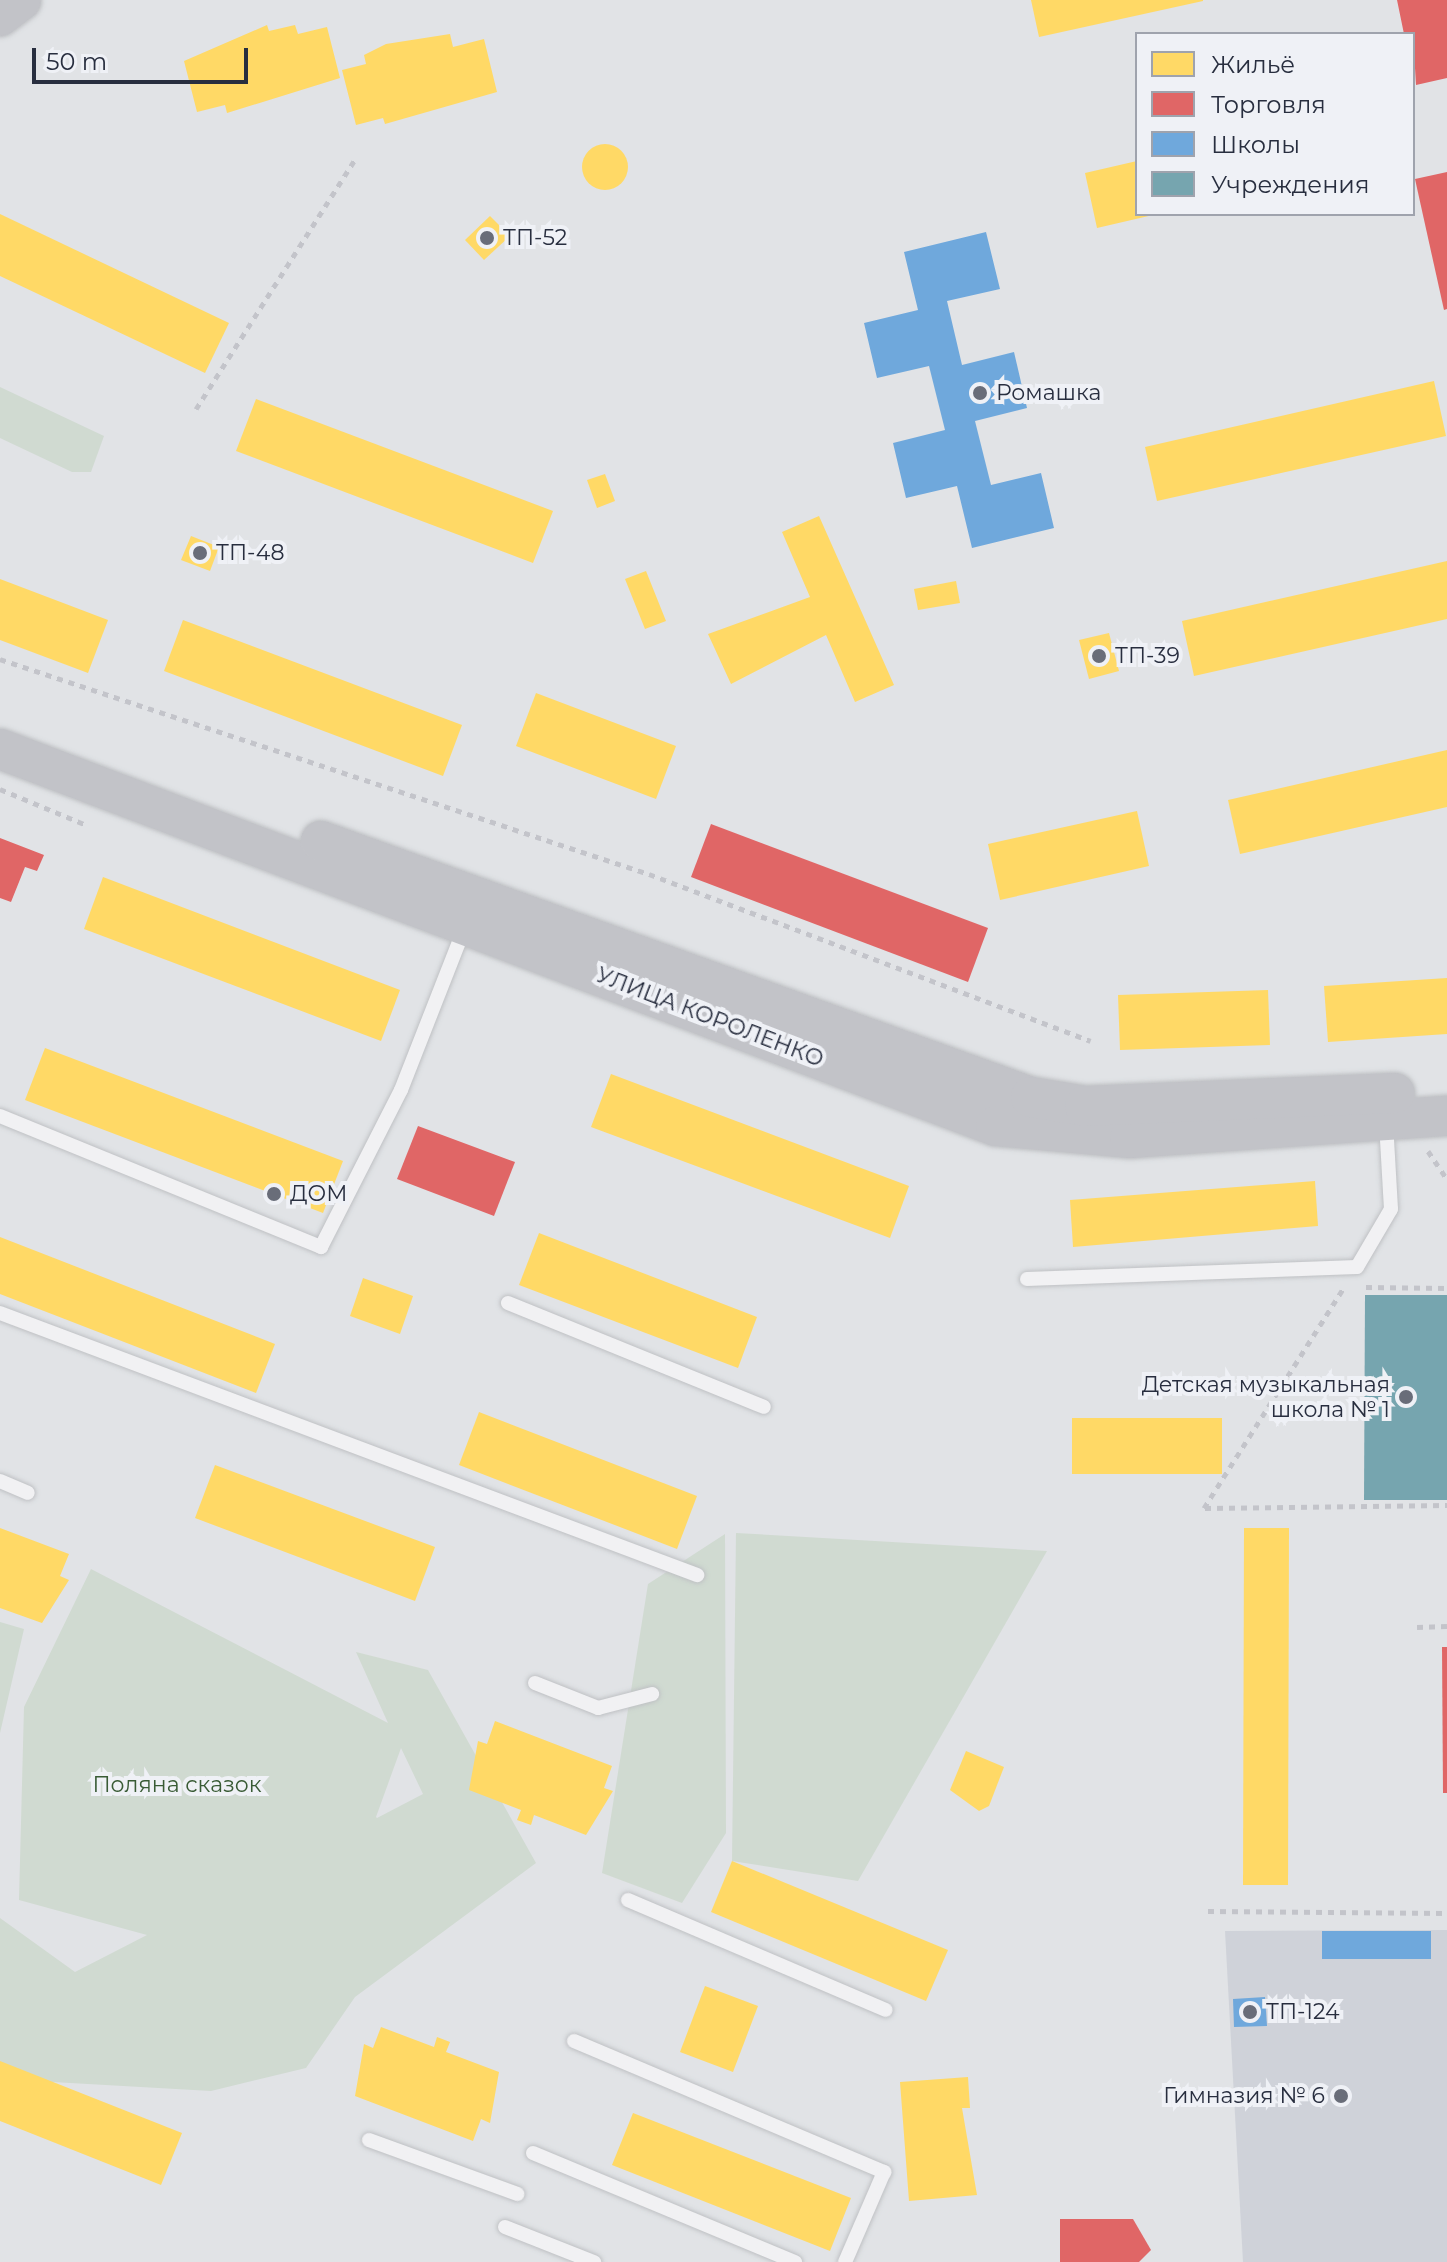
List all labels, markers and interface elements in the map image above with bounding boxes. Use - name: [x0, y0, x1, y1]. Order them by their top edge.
- scale bar: [36, 32, 252, 82]
- legend: [1135, 32, 1415, 216]
- text: 50 m: [46, 47, 107, 76]
- text: Жильё: [1211, 50, 1295, 79]
- text: Торговля: [1211, 90, 1326, 119]
- text: Школы: [1211, 130, 1300, 159]
- text: Учреждения: [1211, 170, 1369, 199]
- place label: ТП-52: [503, 225, 567, 251]
- marker: ТП-52: [478, 229, 496, 247]
- place label: Ромашка: [996, 380, 1101, 406]
- marker: Ромашка: [971, 384, 989, 402]
- place label: ТП-48: [216, 540, 284, 566]
- marker: ТП-48: [191, 544, 209, 562]
- place label: ТП-39: [1115, 643, 1180, 669]
- marker: ТП-39: [1090, 647, 1108, 665]
- street label: УЛИЦА КОРОЛЕНКО: [593, 961, 827, 1073]
- place label: ДОМ: [290, 1181, 347, 1207]
- marker: ДОМ: [265, 1185, 283, 1203]
- place label: Детская музыкальная школа № 1: [1142, 1371, 1390, 1422]
- marker: Детская музыкальная школа № 1: [1397, 1388, 1415, 1406]
- park label: Поляна сказок: [92, 1772, 262, 1798]
- place label: ТП-124: [1266, 1999, 1340, 2025]
- marker: ТП-124: [1241, 2003, 1259, 2021]
- place label: Гимназия № 6: [1163, 2083, 1325, 2109]
- marker: Гимназия № 6: [1332, 2087, 1350, 2105]

